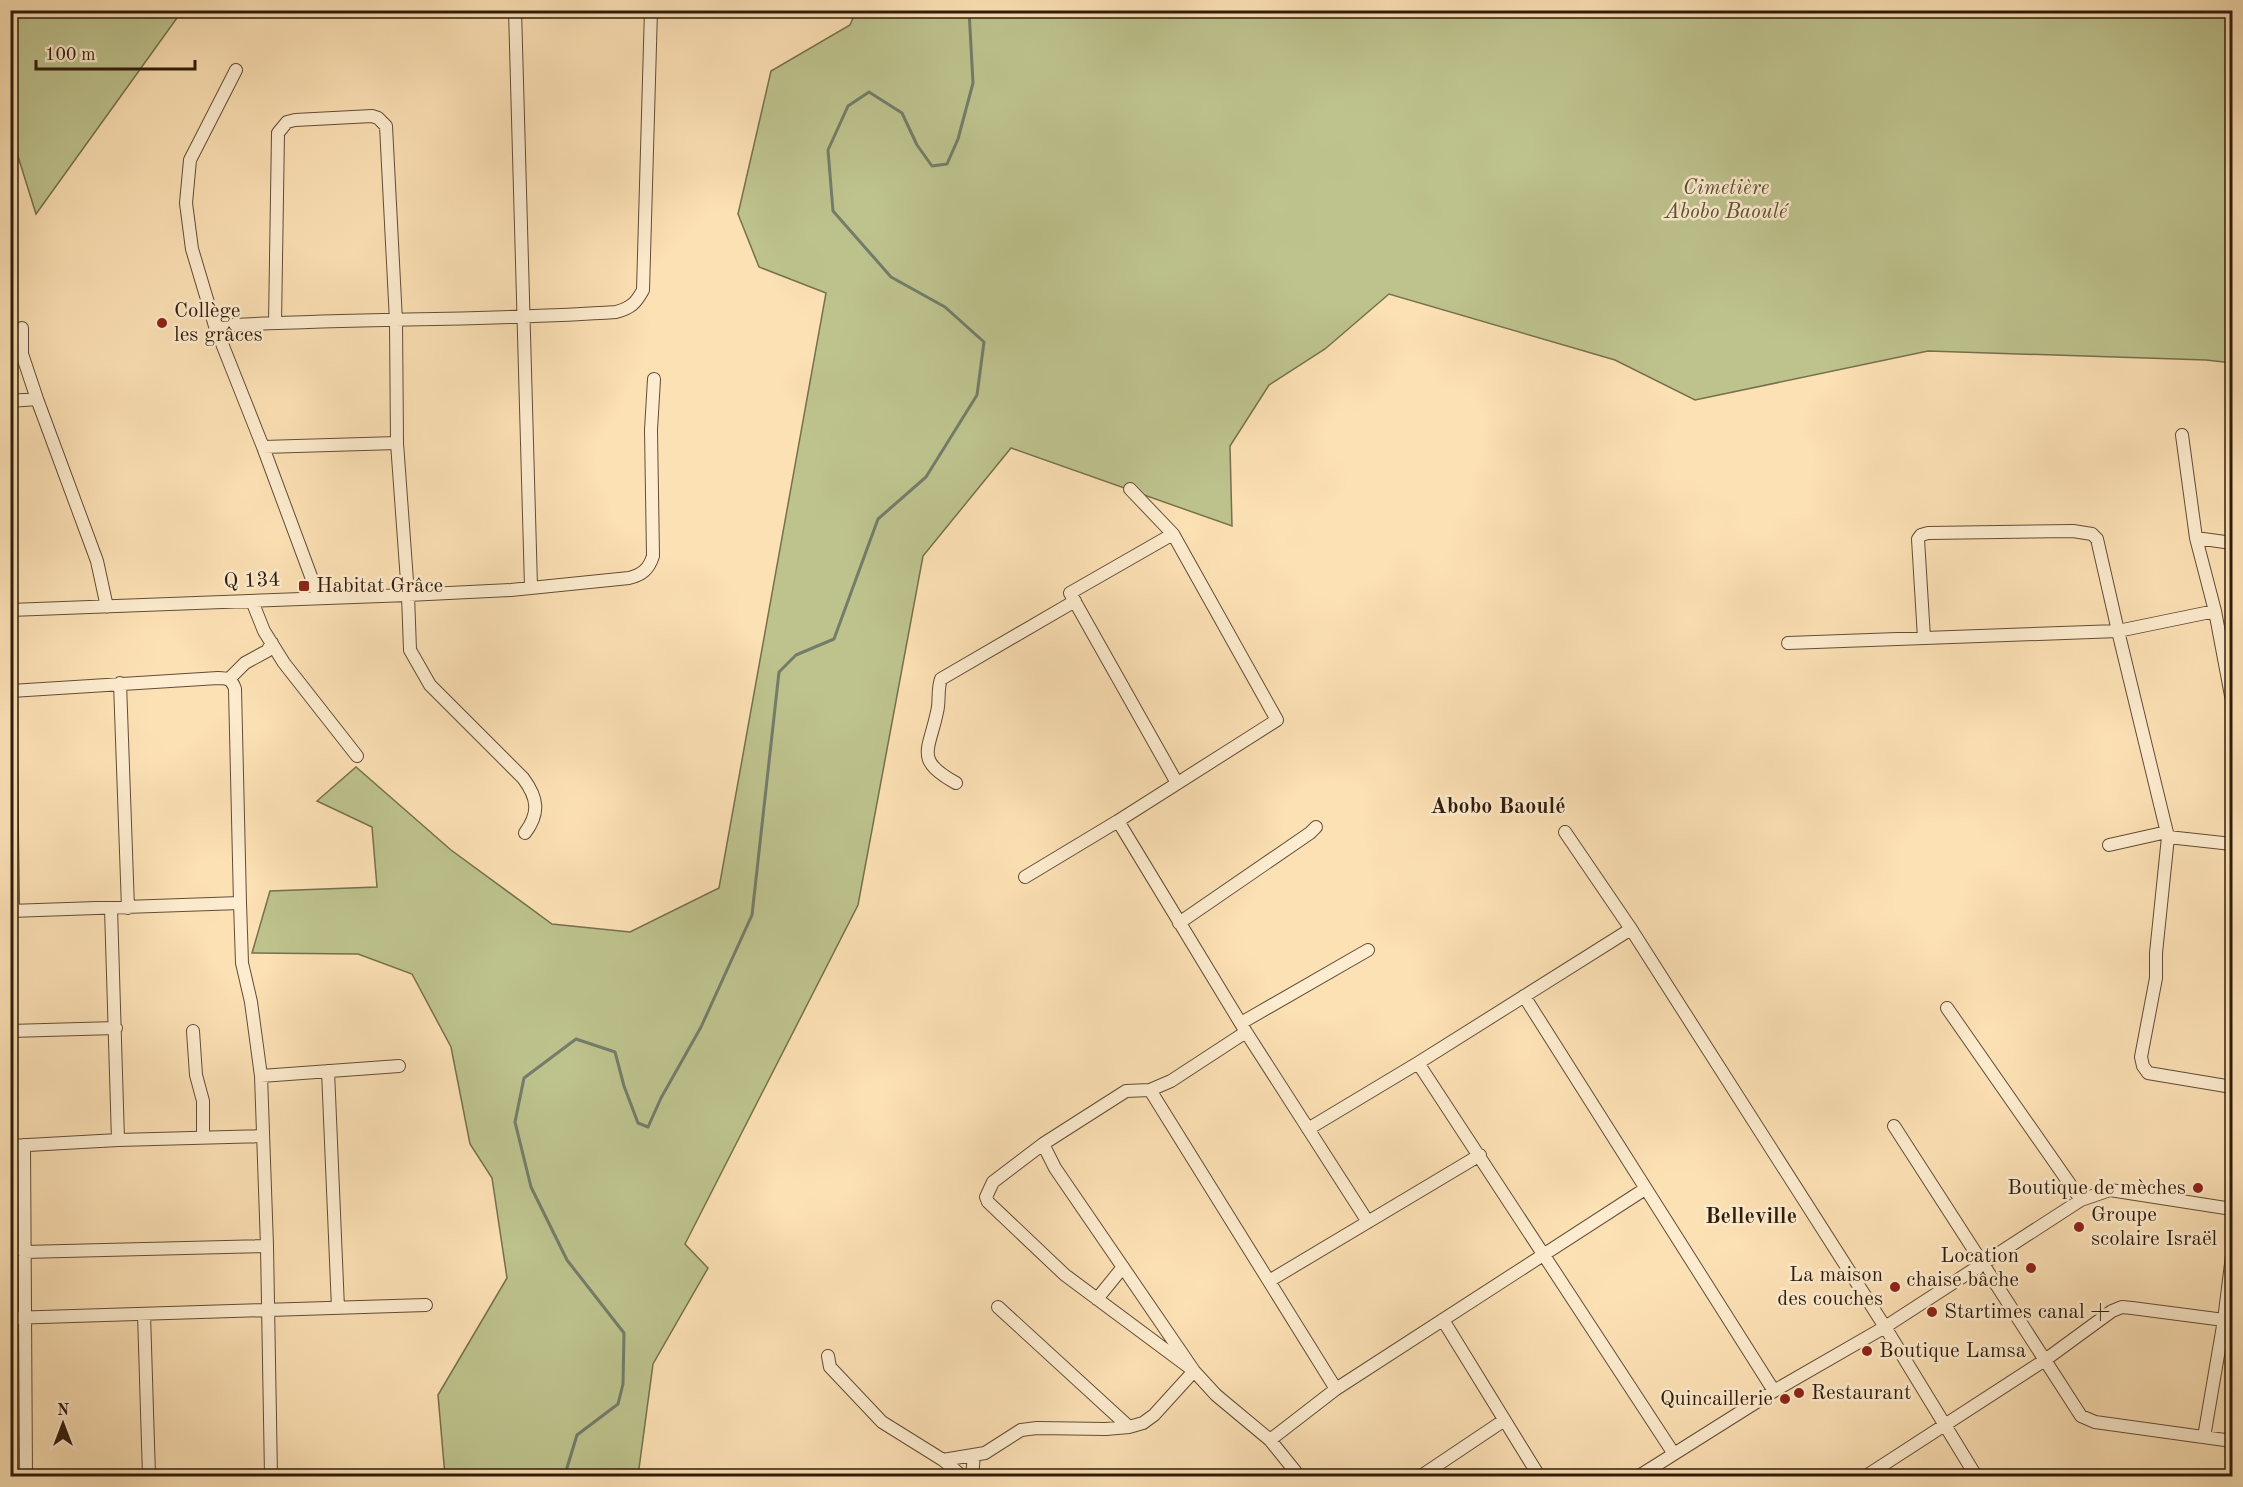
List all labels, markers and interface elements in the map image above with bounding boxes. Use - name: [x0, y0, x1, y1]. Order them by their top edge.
- scale bar: [36, 33, 195, 71]
- text: 100 m: [45, 46, 96, 64]
- park label: Cimetière Abobo Baoulé: [1664, 178, 1790, 223]
- place label: Collège les grâces: [174, 301, 263, 346]
- marker: Collège les grâces: [155, 316, 169, 330]
- street label: Q 134: [223, 570, 281, 592]
- place label: Habitat Grâce: [316, 576, 443, 597]
- marker: Habitat Grâce: [297, 579, 311, 593]
- district label: Abobo Baoulé: [1430, 796, 1566, 818]
- place label: Boutique de mèches: [2007, 1178, 2186, 1199]
- marker: Boutique de mèches: [2191, 1181, 2205, 1195]
- place label: Groupe scolaire Israël: [2091, 1205, 2218, 1250]
- district label: Belleville: [1705, 1206, 1797, 1228]
- marker: Groupe scolaire Israël: [2072, 1220, 2086, 1234]
- place label: Location chaise bâche: [1906, 1246, 2019, 1291]
- marker: Location chaise bâche: [2024, 1261, 2038, 1275]
- place label: La maison des couches: [1777, 1265, 1883, 1310]
- marker: La maison des couches: [1888, 1280, 1902, 1294]
- place label: Startimes canal +: [1944, 1302, 2110, 1323]
- marker: Startimes canal +: [1925, 1305, 1939, 1319]
- place label: Boutique Lamsa: [1879, 1341, 2026, 1362]
- marker: Boutique Lamsa: [1860, 1344, 1874, 1358]
- place label: Restaurant: [1811, 1383, 1911, 1404]
- marker: Restaurant: [1792, 1386, 1806, 1400]
- place label: Quincaillerie: [1660, 1389, 1773, 1410]
- marker: Quincaillerie: [1778, 1392, 1792, 1406]
- north arrow: [33, 1394, 93, 1454]
- text: N: [57, 1403, 70, 1419]

